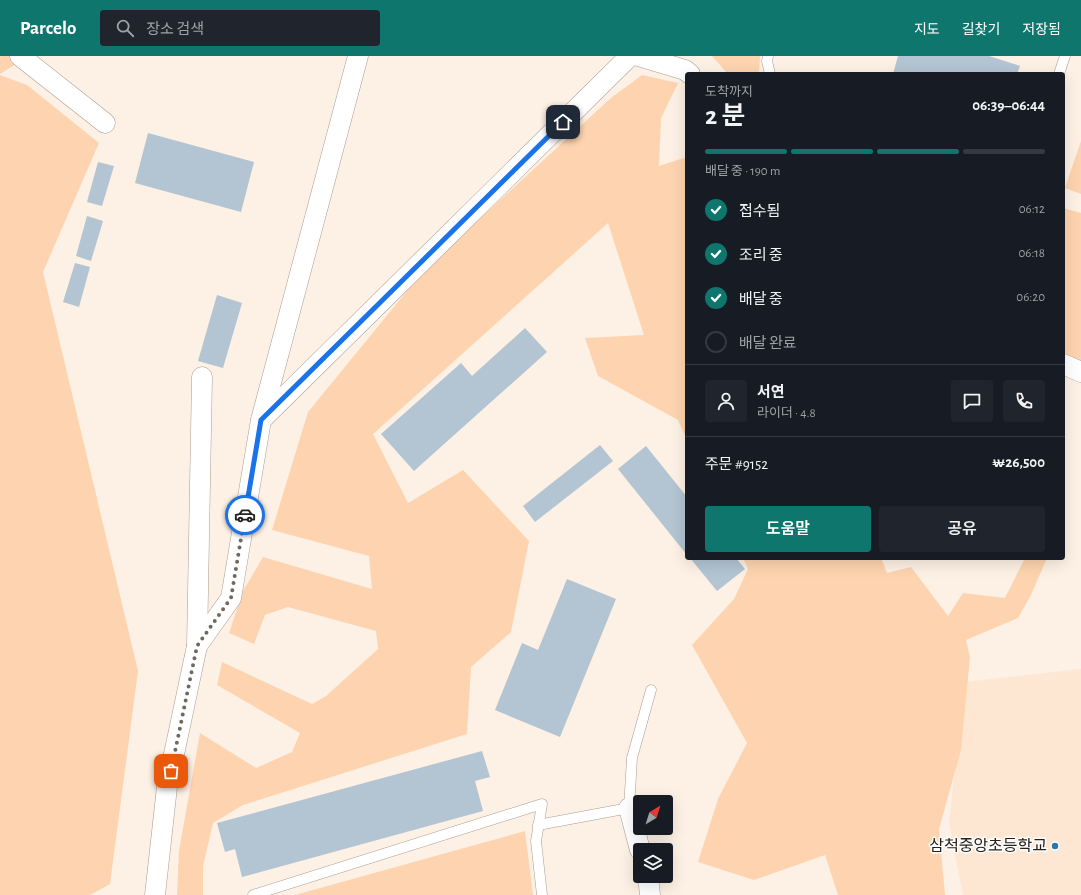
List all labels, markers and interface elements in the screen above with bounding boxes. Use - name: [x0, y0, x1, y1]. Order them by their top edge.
- search box: [100, 10, 380, 46]
- icon: search: [114, 17, 136, 39]
- text: Parcelo: [20, 19, 76, 38]
- text: 장소 검색: [146, 22, 204, 37]
- text: 지도: [914, 23, 940, 37]
- text: 길찾기: [962, 23, 1000, 37]
- text: 저장됨: [1022, 23, 1061, 37]
- text: 도착까지: [705, 86, 753, 99]
- text: 06:39–06:44: [972, 98, 1045, 113]
- text: 2 분: [705, 103, 745, 129]
- pin: [546, 105, 580, 139]
- icon: home: [552, 111, 574, 133]
- text: 배달 중 · 190 m: [705, 165, 780, 178]
- icon: check: [705, 199, 727, 221]
- text: 06:12: [1019, 203, 1045, 216]
- text: 접수됨: [739, 204, 780, 219]
- icon: check: [705, 243, 727, 265]
- text: 06:18: [1018, 247, 1045, 260]
- text: 조리 중: [739, 248, 783, 263]
- icon: check: [705, 287, 727, 309]
- text: 06:20: [1016, 291, 1045, 304]
- text: 배달 중: [739, 292, 783, 307]
- text: 배달 완료: [739, 336, 797, 351]
- button: person: [705, 380, 747, 422]
- button: chat: [951, 380, 993, 422]
- button: phone: [1003, 380, 1045, 422]
- text: 서연: [757, 385, 785, 400]
- text: 라이더 · 4.8: [757, 407, 816, 420]
- text: ₩26,500: [992, 455, 1045, 470]
- text: 주문 #9152: [705, 457, 768, 472]
- courier: [225, 495, 265, 535]
- icon: car: [234, 504, 256, 526]
- button: 도움말: [705, 506, 871, 552]
- button: 공유: [879, 506, 1045, 552]
- pin: [154, 754, 188, 788]
- icon: bag: [160, 760, 182, 782]
- north arrow: [633, 795, 673, 835]
- map controls: [633, 795, 673, 883]
- place label: 삼척중앙초등학교: [929, 837, 1047, 854]
- marker: 삼척중앙초등학교: [1050, 841, 1060, 851]
- button: layers: [633, 843, 673, 883]

